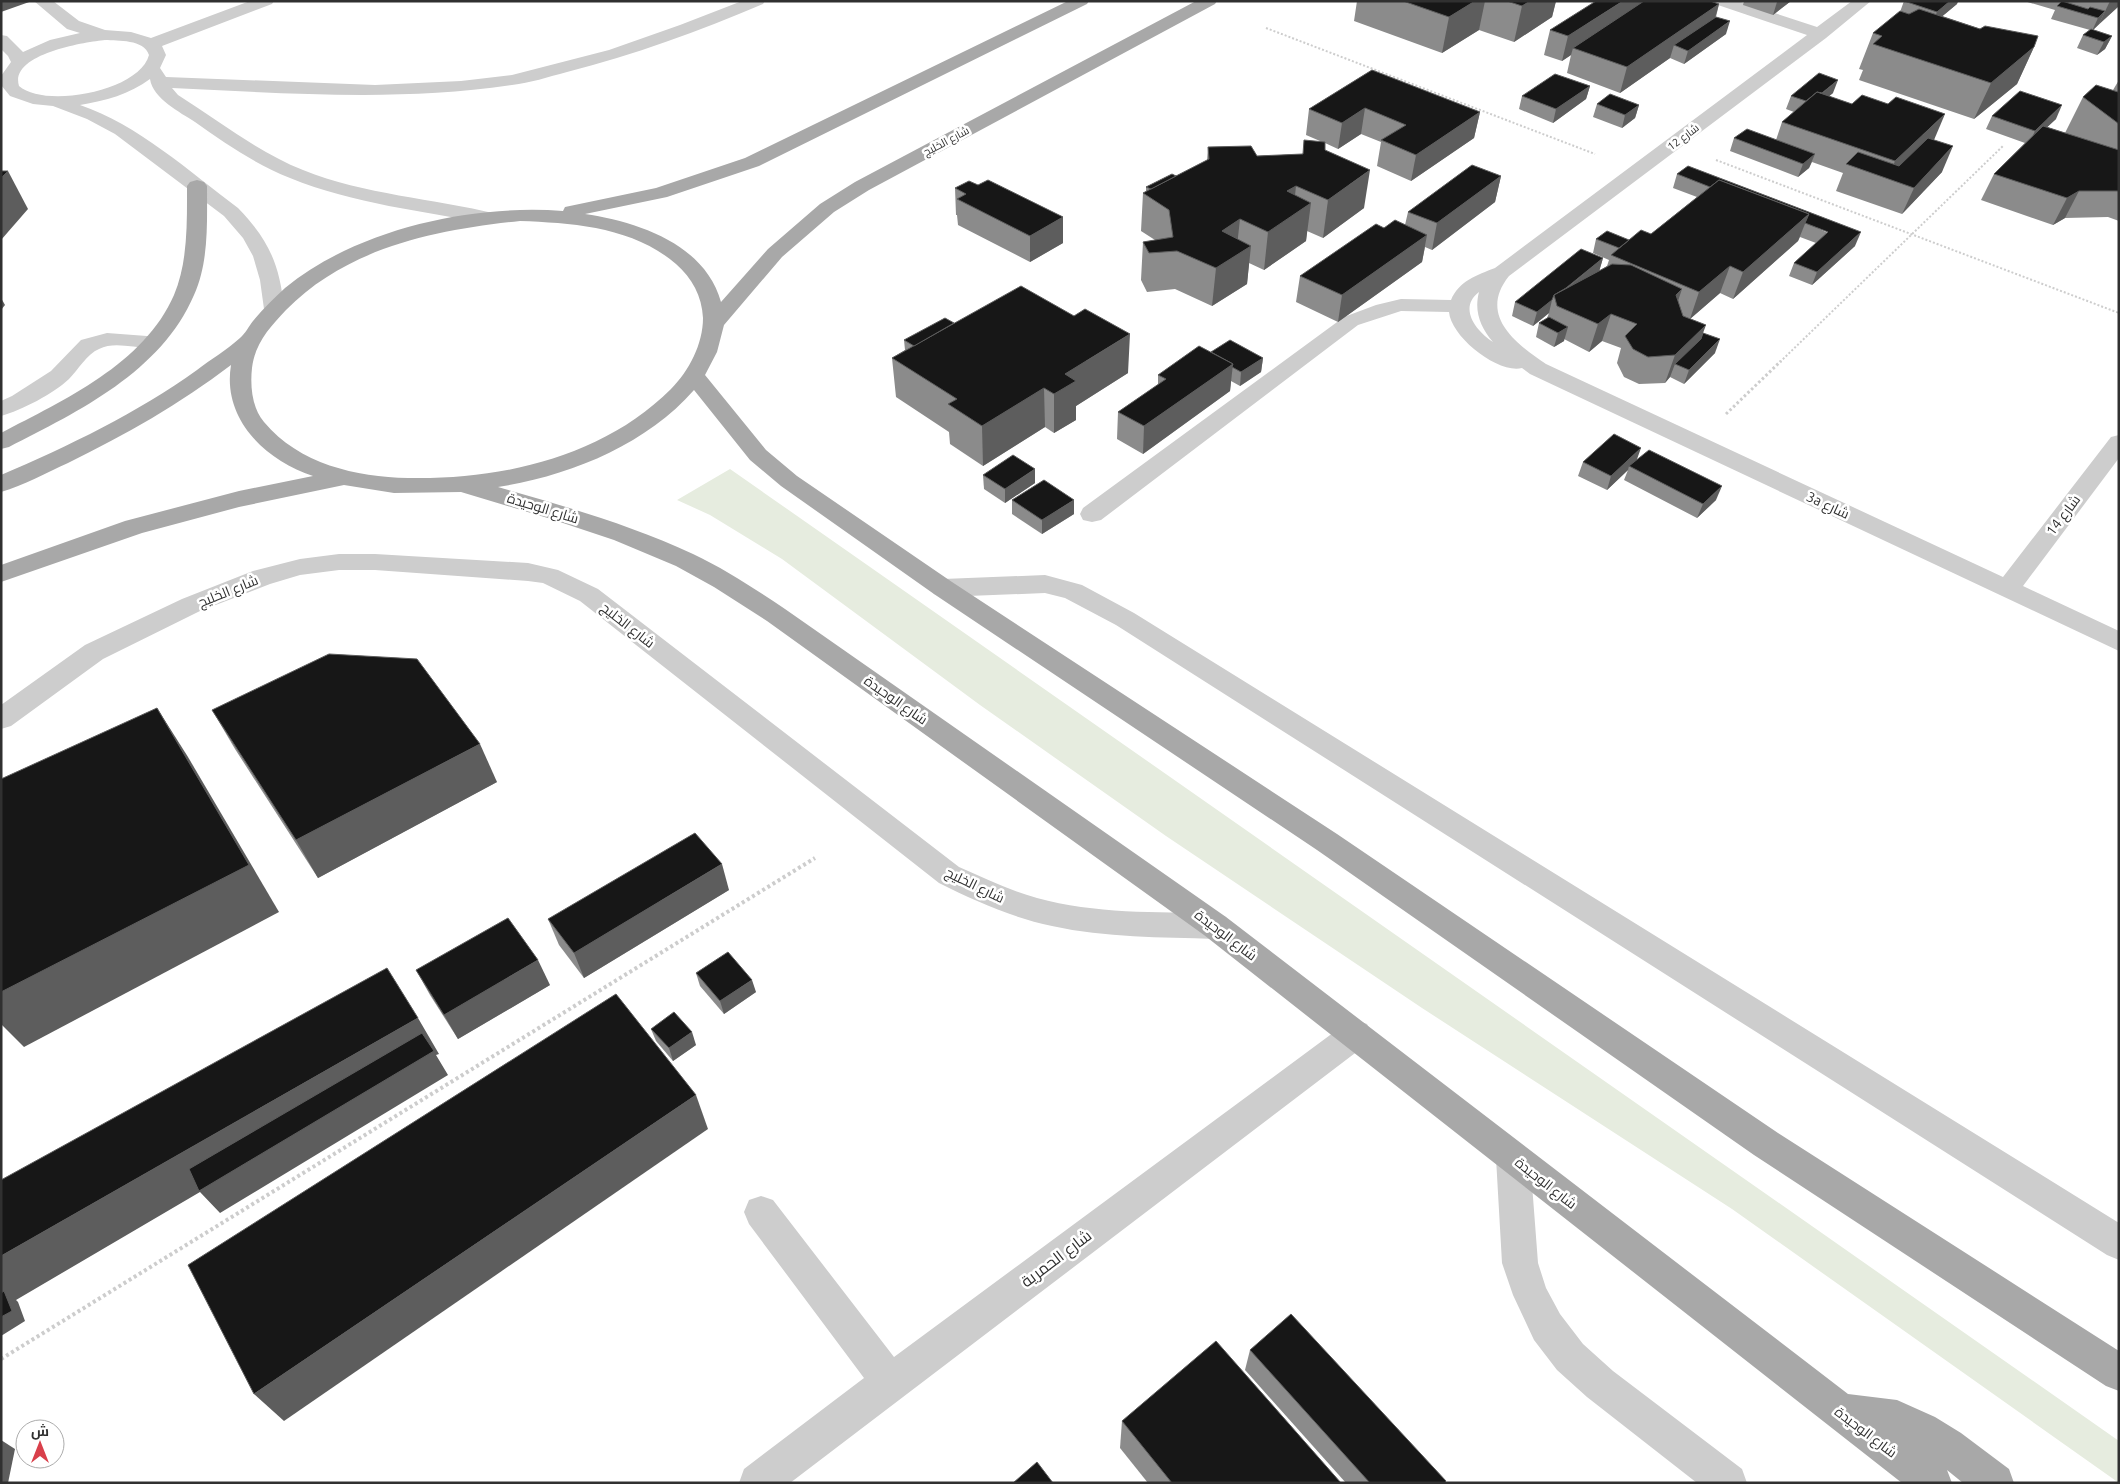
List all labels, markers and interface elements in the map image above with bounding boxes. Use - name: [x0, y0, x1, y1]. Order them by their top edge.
- street label: شارع 12: [1665, 121, 1702, 154]
- street label: شارع الخليج: [921, 124, 972, 160]
- street label: 3a شارع: [1804, 488, 1852, 523]
- street label: شارع الوحيدة: [505, 490, 581, 527]
- street label: شارع 14: [2043, 492, 2084, 539]
- street label: شارع الخليج: [196, 572, 261, 611]
- street label: شارع الخليج: [597, 599, 658, 652]
- street label: شارع الوحيدة: [861, 672, 931, 728]
- street label: شارع الخليج: [942, 864, 1007, 907]
- street label: شارع الوحيدة: [1191, 906, 1260, 964]
- street label: شارع الوحيدة: [1511, 1154, 1580, 1213]
- street label: شارع الحمرية: [1017, 1226, 1097, 1293]
- street label: شارع الوحيدة: [1831, 1403, 1900, 1461]
- north arrow: [15, 1419, 65, 1469]
- text: ش: [31, 1423, 49, 1440]

